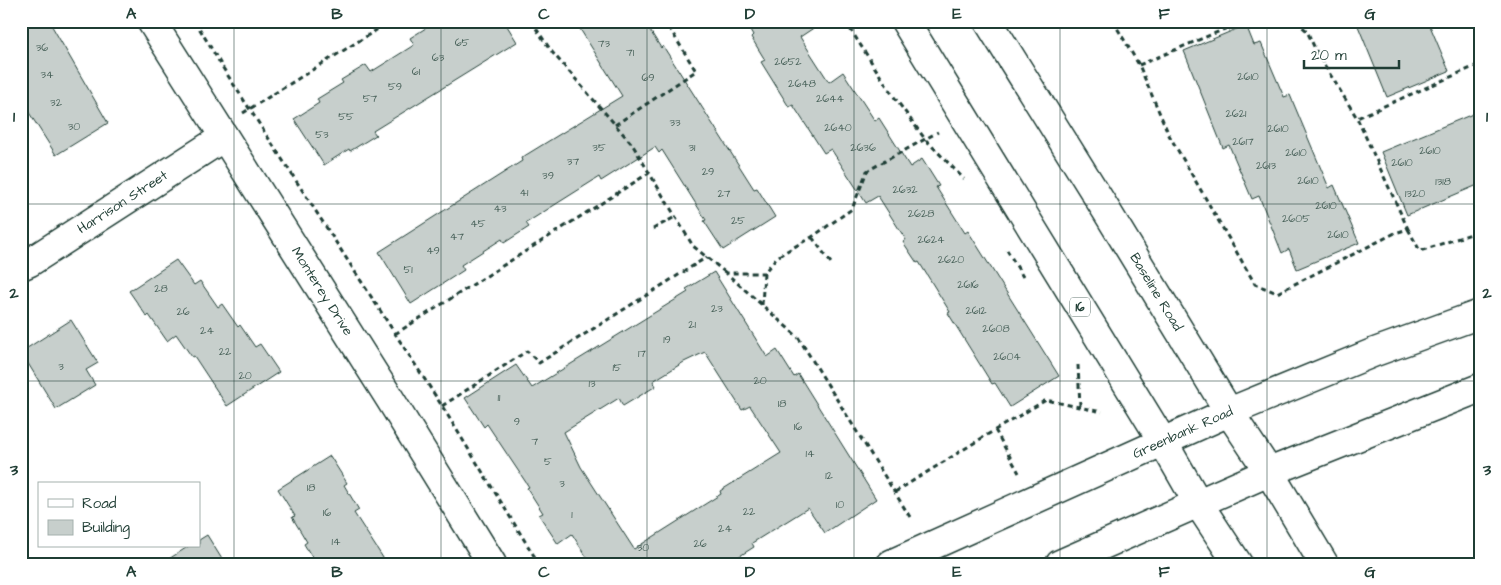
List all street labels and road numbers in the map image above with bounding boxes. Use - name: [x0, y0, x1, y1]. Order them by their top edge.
- street label: Harrison Street: [73, 166, 172, 239]
- street label: Monterey Drive: [286, 243, 358, 340]
- street label: Baseline Road: [1125, 249, 1188, 335]
- road number: 16: [1070, 298, 1090, 316]
- street label: Greenbank Road: [1130, 401, 1236, 464]

